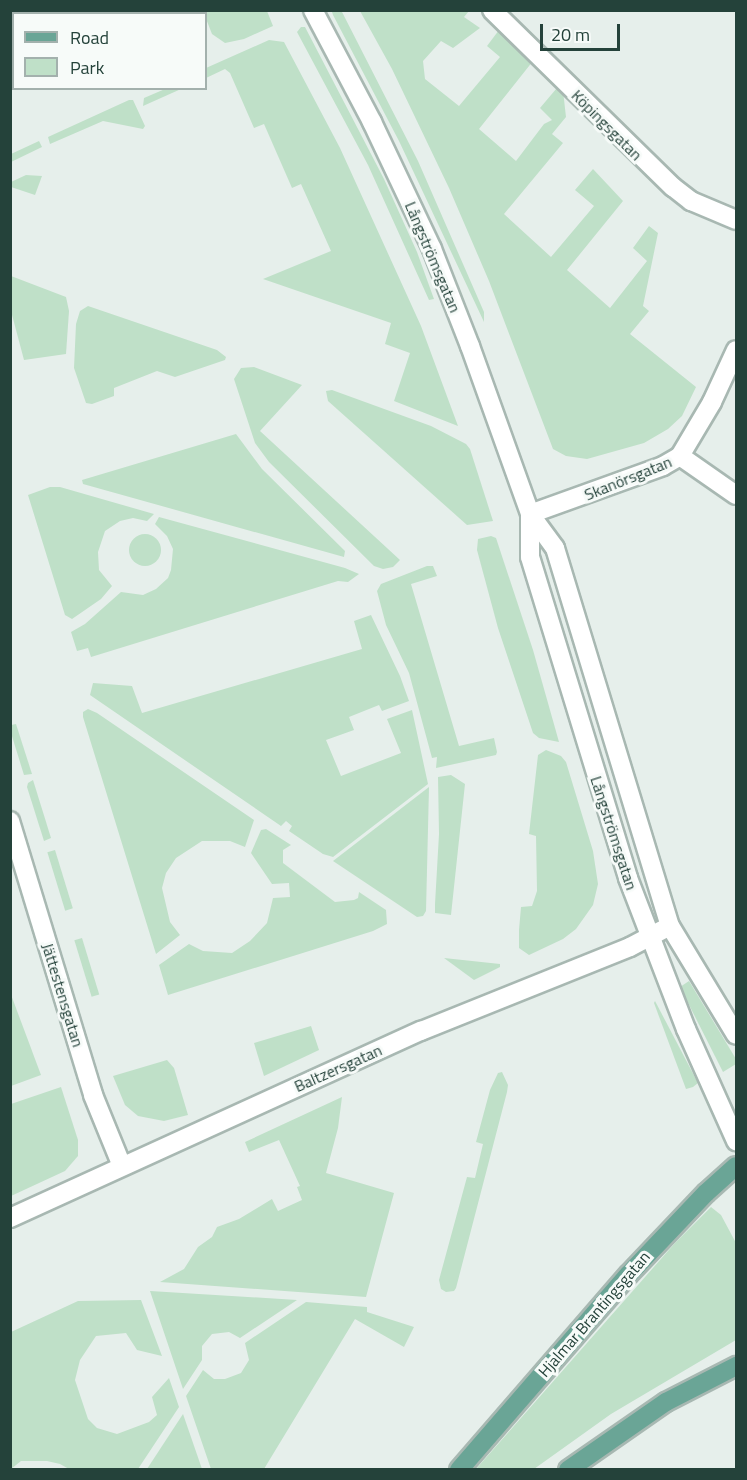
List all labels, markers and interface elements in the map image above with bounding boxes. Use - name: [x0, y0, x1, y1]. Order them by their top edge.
- legend: [12, 12, 207, 90]
- scale bar: [543, 12, 622, 50]
- text: 20 m: [551, 21, 590, 48]
- text: Road: [70, 24, 109, 51]
- text: Park: [70, 54, 104, 81]
- street label: Köpingsgatan: [568, 86, 646, 164]
- street label: Långströmsgatan: [401, 199, 465, 315]
- street label: Skanörsgatan: [581, 452, 675, 504]
- street label: Långströmsgatan: [587, 774, 641, 892]
- street label: Jättestensgatan: [38, 941, 88, 1049]
- street label: Baltzersgatan: [291, 1040, 385, 1096]
- street label: Hjalmar Brantingsgatan: [534, 1247, 654, 1381]

